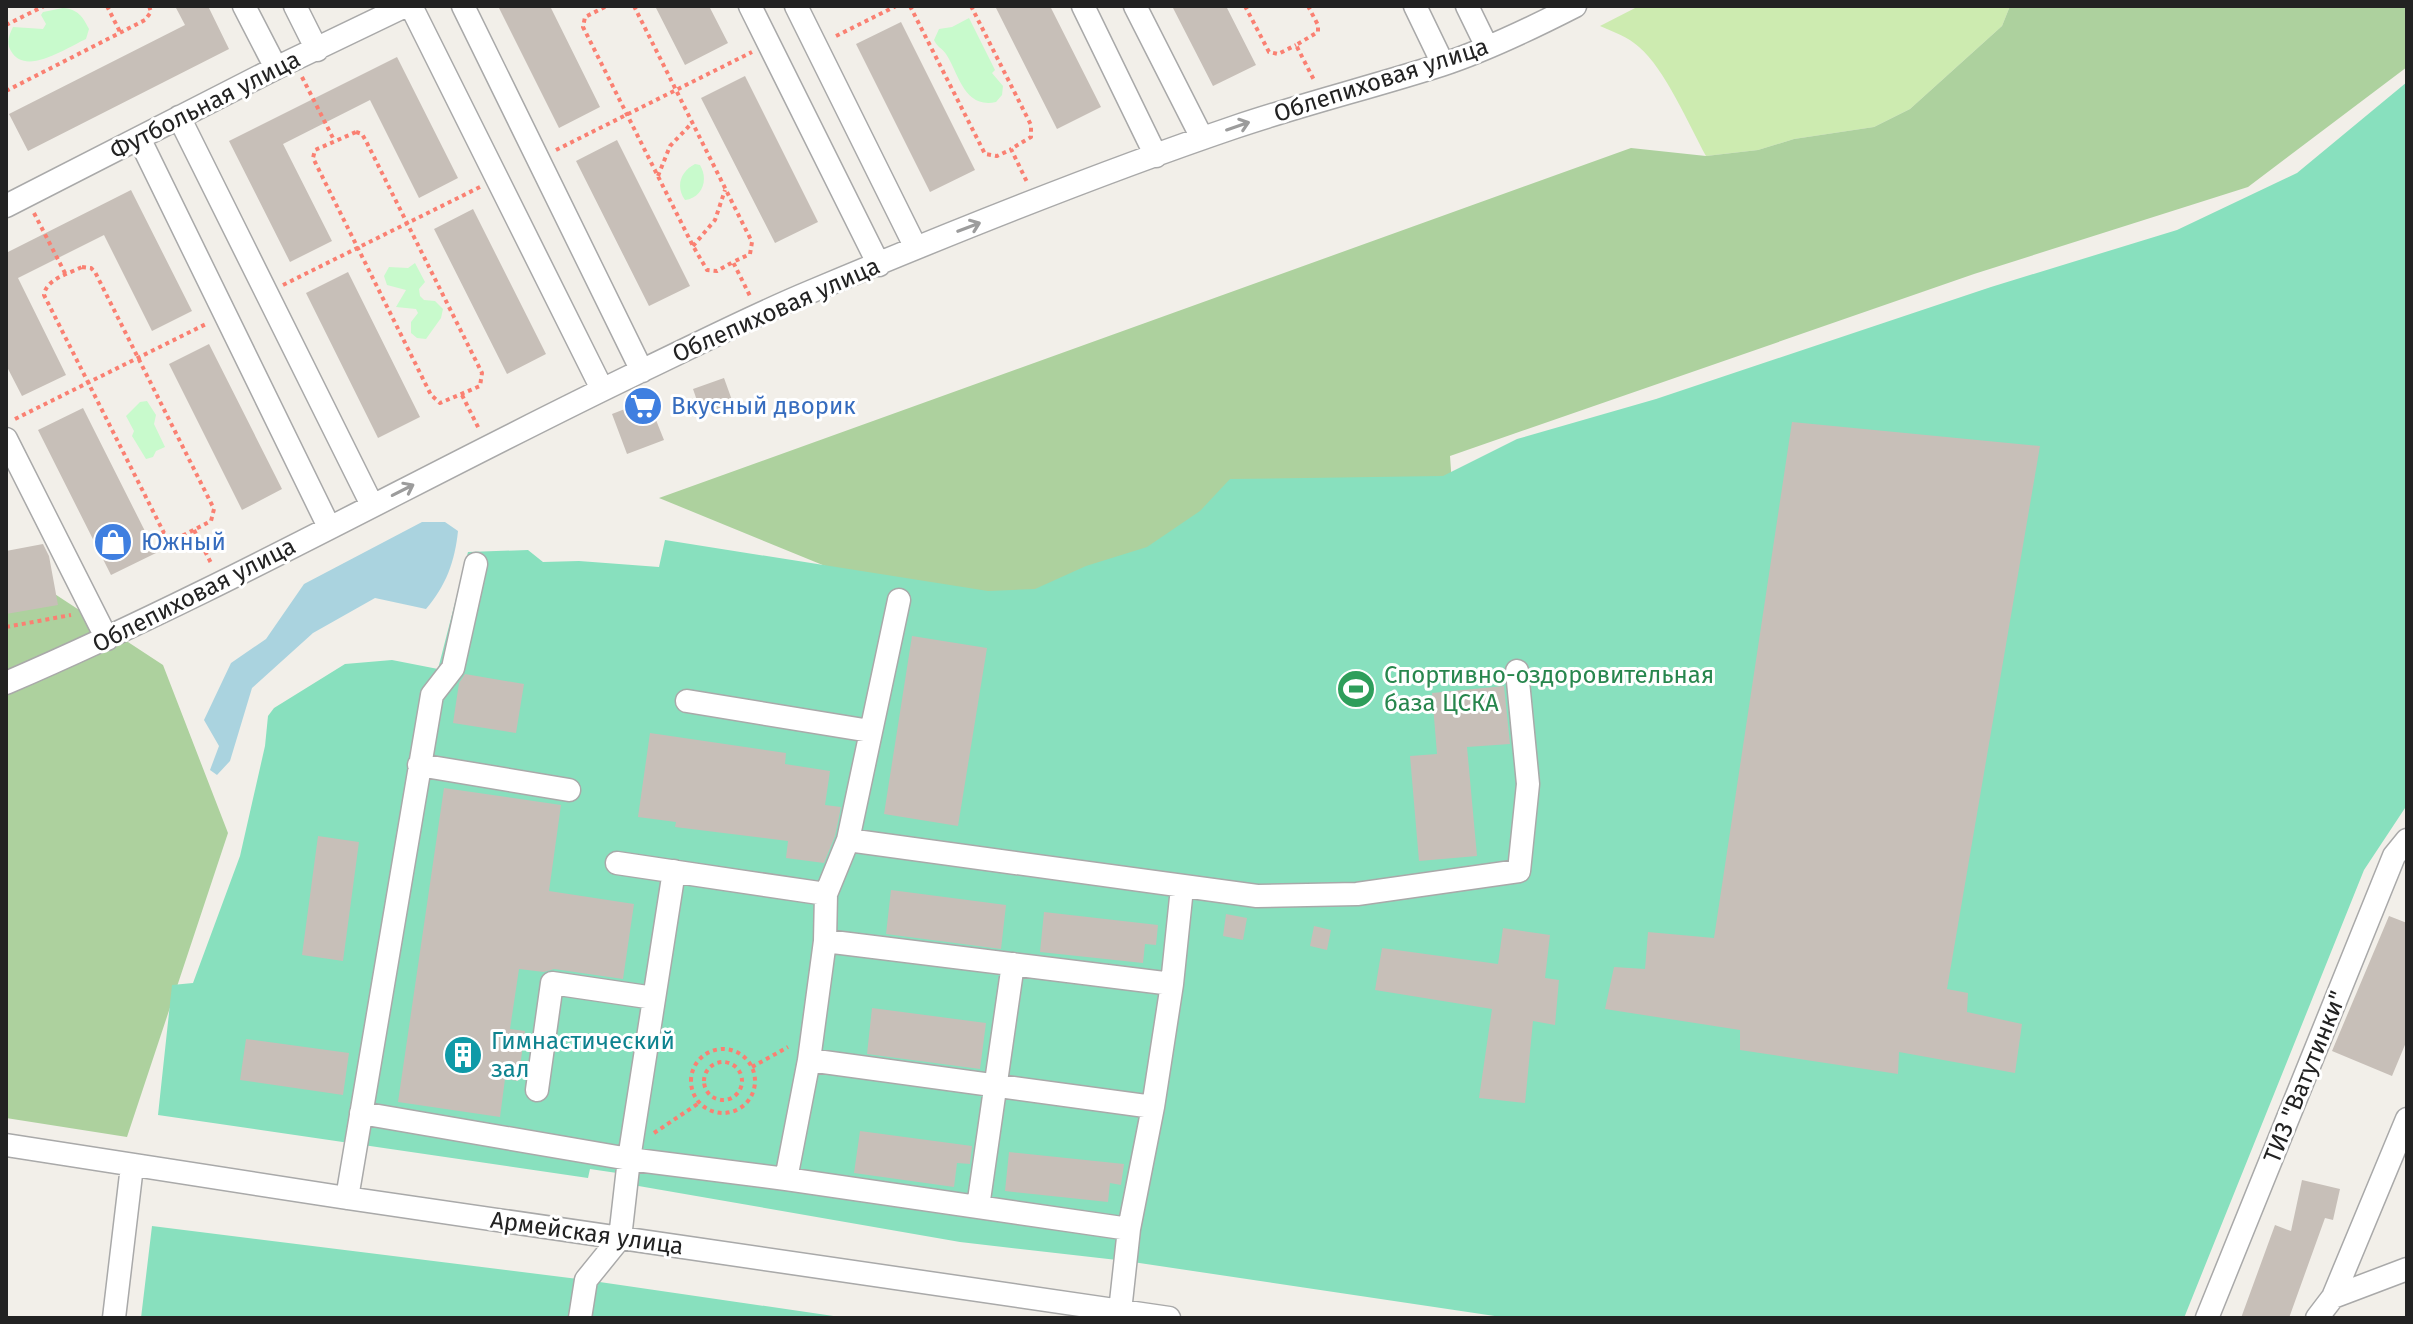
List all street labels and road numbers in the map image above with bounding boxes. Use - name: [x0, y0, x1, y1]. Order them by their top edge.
- street label: Облепиховая улица: [1270, 32, 1492, 128]
- street label: Футбольная улица: [105, 45, 305, 165]
- street label: Облепиховая улица: [668, 252, 884, 368]
- street label: Облепиховая улица: [88, 532, 300, 658]
- street label: ТИЗ "Ватутинки": [2258, 987, 2352, 1167]
- street label: Армейская улица: [489, 1206, 685, 1260]

